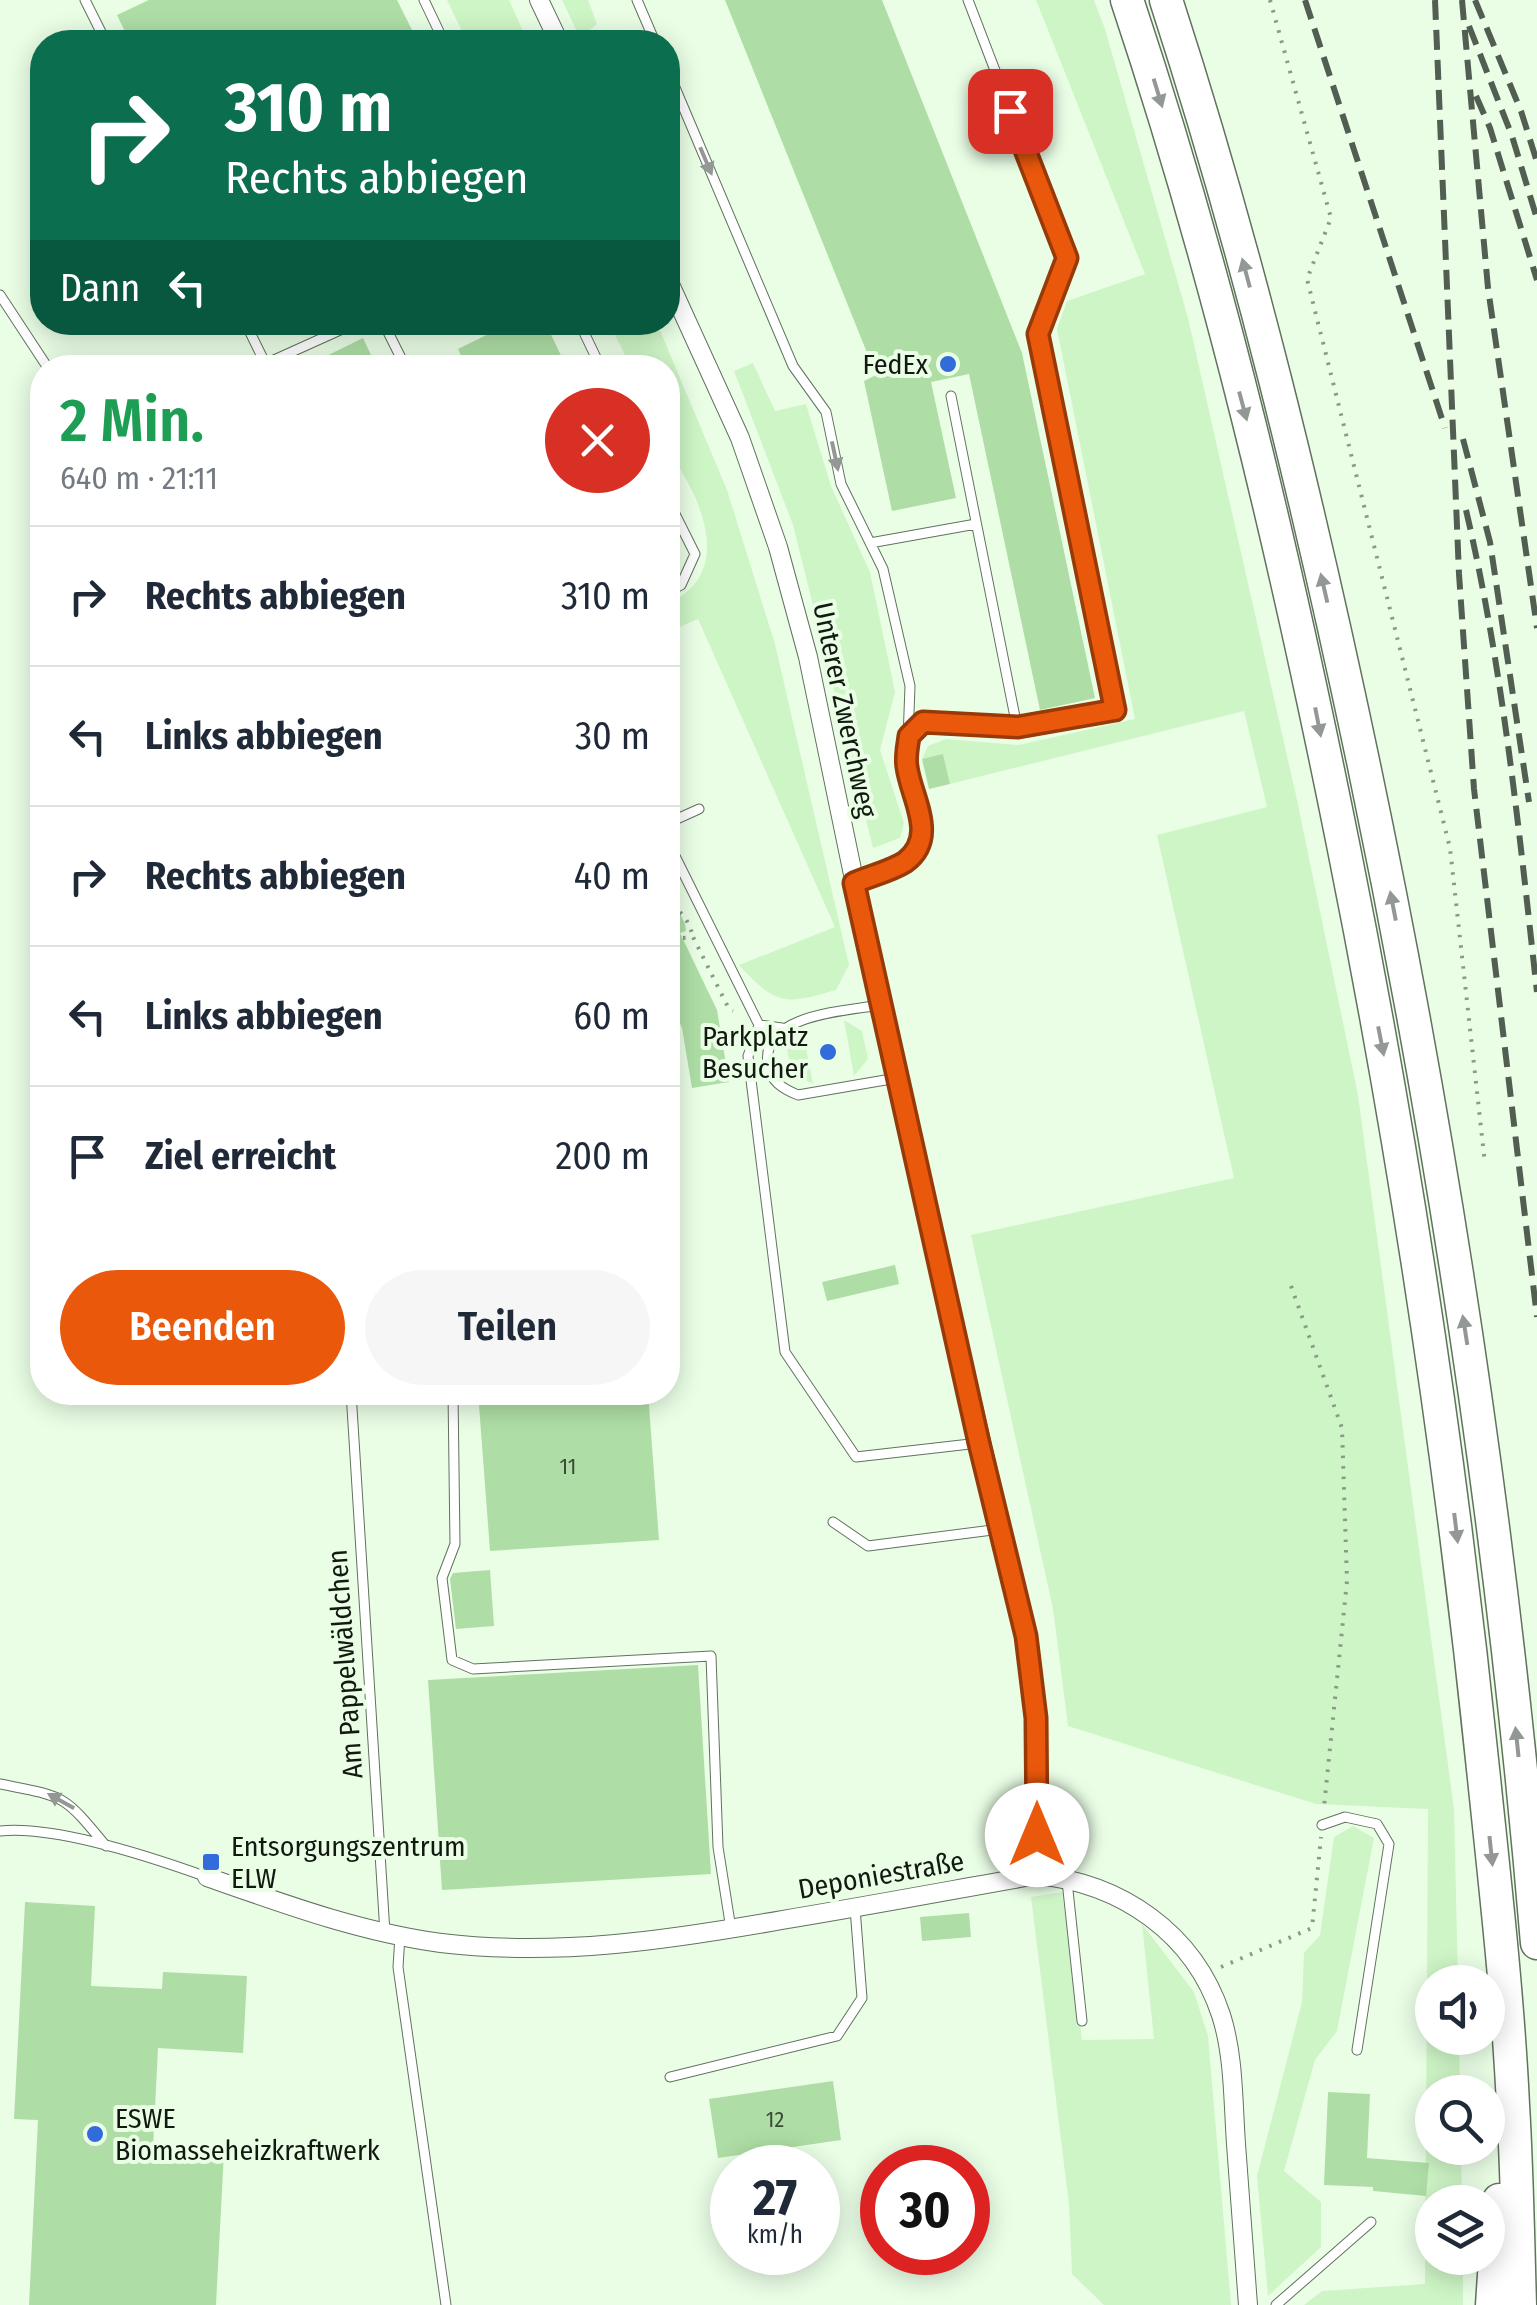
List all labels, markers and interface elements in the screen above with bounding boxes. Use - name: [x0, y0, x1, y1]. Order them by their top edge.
- text: 310 m: [225, 66, 393, 150]
- pin: [968, 69, 1053, 154]
- icon: right: [60, 70, 190, 200]
- one-way arrow: [1151, 78, 1166, 108]
- icon: arrive: [983, 84, 1038, 139]
- one-way arrow: [698, 146, 714, 176]
- text: Rechts abbiegen: [225, 151, 528, 205]
- one-way arrow: [1237, 257, 1253, 288]
- icon: left: [160, 260, 215, 315]
- text: Dann: [60, 265, 140, 311]
- place label: FedEx: [862, 348, 929, 381]
- marker: FedEx: [937, 353, 959, 375]
- text: 2 Min.: [60, 385, 204, 457]
- button: close: [545, 388, 650, 493]
- one-way arrow: [1236, 391, 1252, 422]
- one-way arrow: [828, 441, 844, 472]
- text: 640 m · 21:11: [60, 459, 218, 497]
- icon: right: [60, 569, 115, 624]
- one-way arrow: [1316, 572, 1331, 603]
- text: Rechts abbiegen: [145, 573, 406, 619]
- text: 310 m: [561, 573, 650, 619]
- street label: Unterer Zwerchweg: [806, 599, 884, 821]
- one-way arrow: [1311, 707, 1327, 738]
- icon: left: [60, 709, 115, 764]
- text: Links abbiegen: [145, 713, 383, 759]
- text: 30 m: [575, 713, 650, 759]
- icon: right: [60, 849, 115, 904]
- text: Rechts abbiegen: [145, 853, 406, 899]
- text: 40 m: [574, 853, 650, 899]
- one-way arrow: [1384, 890, 1400, 921]
- icon: left: [60, 989, 115, 1044]
- text: Links abbiegen: [145, 993, 383, 1039]
- text: 60 m: [573, 993, 650, 1039]
- place label: Parkplatz Besucher: [702, 1020, 808, 1085]
- one-way arrow: [1373, 1026, 1389, 1057]
- marker: Parkplatz Besucher: [817, 1041, 839, 1063]
- icon: arrive: [60, 1129, 115, 1184]
- text: Ziel erreicht: [145, 1133, 336, 1179]
- text: 200 m: [555, 1133, 650, 1179]
- button: Beenden: [60, 1270, 345, 1385]
- button: Teilen: [365, 1270, 650, 1385]
- one-way arrow: [1457, 1314, 1472, 1345]
- house number: 11: [560, 1453, 576, 1480]
- one-way arrow: [1448, 1513, 1464, 1545]
- street label: Am Pappelwäldchen: [321, 1548, 369, 1780]
- one-way arrow: [1509, 1725, 1525, 1757]
- position arrow: [985, 1783, 1089, 1887]
- one-way arrow: [47, 1793, 75, 1810]
- place label: Entsorgungszentrum ELW: [231, 1830, 466, 1895]
- one-way arrow: [1484, 1836, 1500, 1868]
- street label: Deponiestraße: [795, 1844, 967, 1906]
- marker: Entsorgungszentrum ELW: [200, 1851, 222, 1873]
- map controls: [1415, 1965, 1505, 2275]
- button: sound: [1415, 1965, 1505, 2055]
- button: search: [1415, 2075, 1505, 2165]
- place label: ESWE Biomasseheizkraftwerk: [115, 2102, 381, 2167]
- house number: 12: [766, 2106, 784, 2133]
- marker: ESWE Biomasseheizkraftwerk: [84, 2123, 106, 2145]
- speed limit sign: 30: [860, 2145, 990, 2275]
- text: 27: [753, 2168, 797, 2228]
- button: layers: [1415, 2185, 1505, 2275]
- text: km/h: [747, 2220, 803, 2250]

